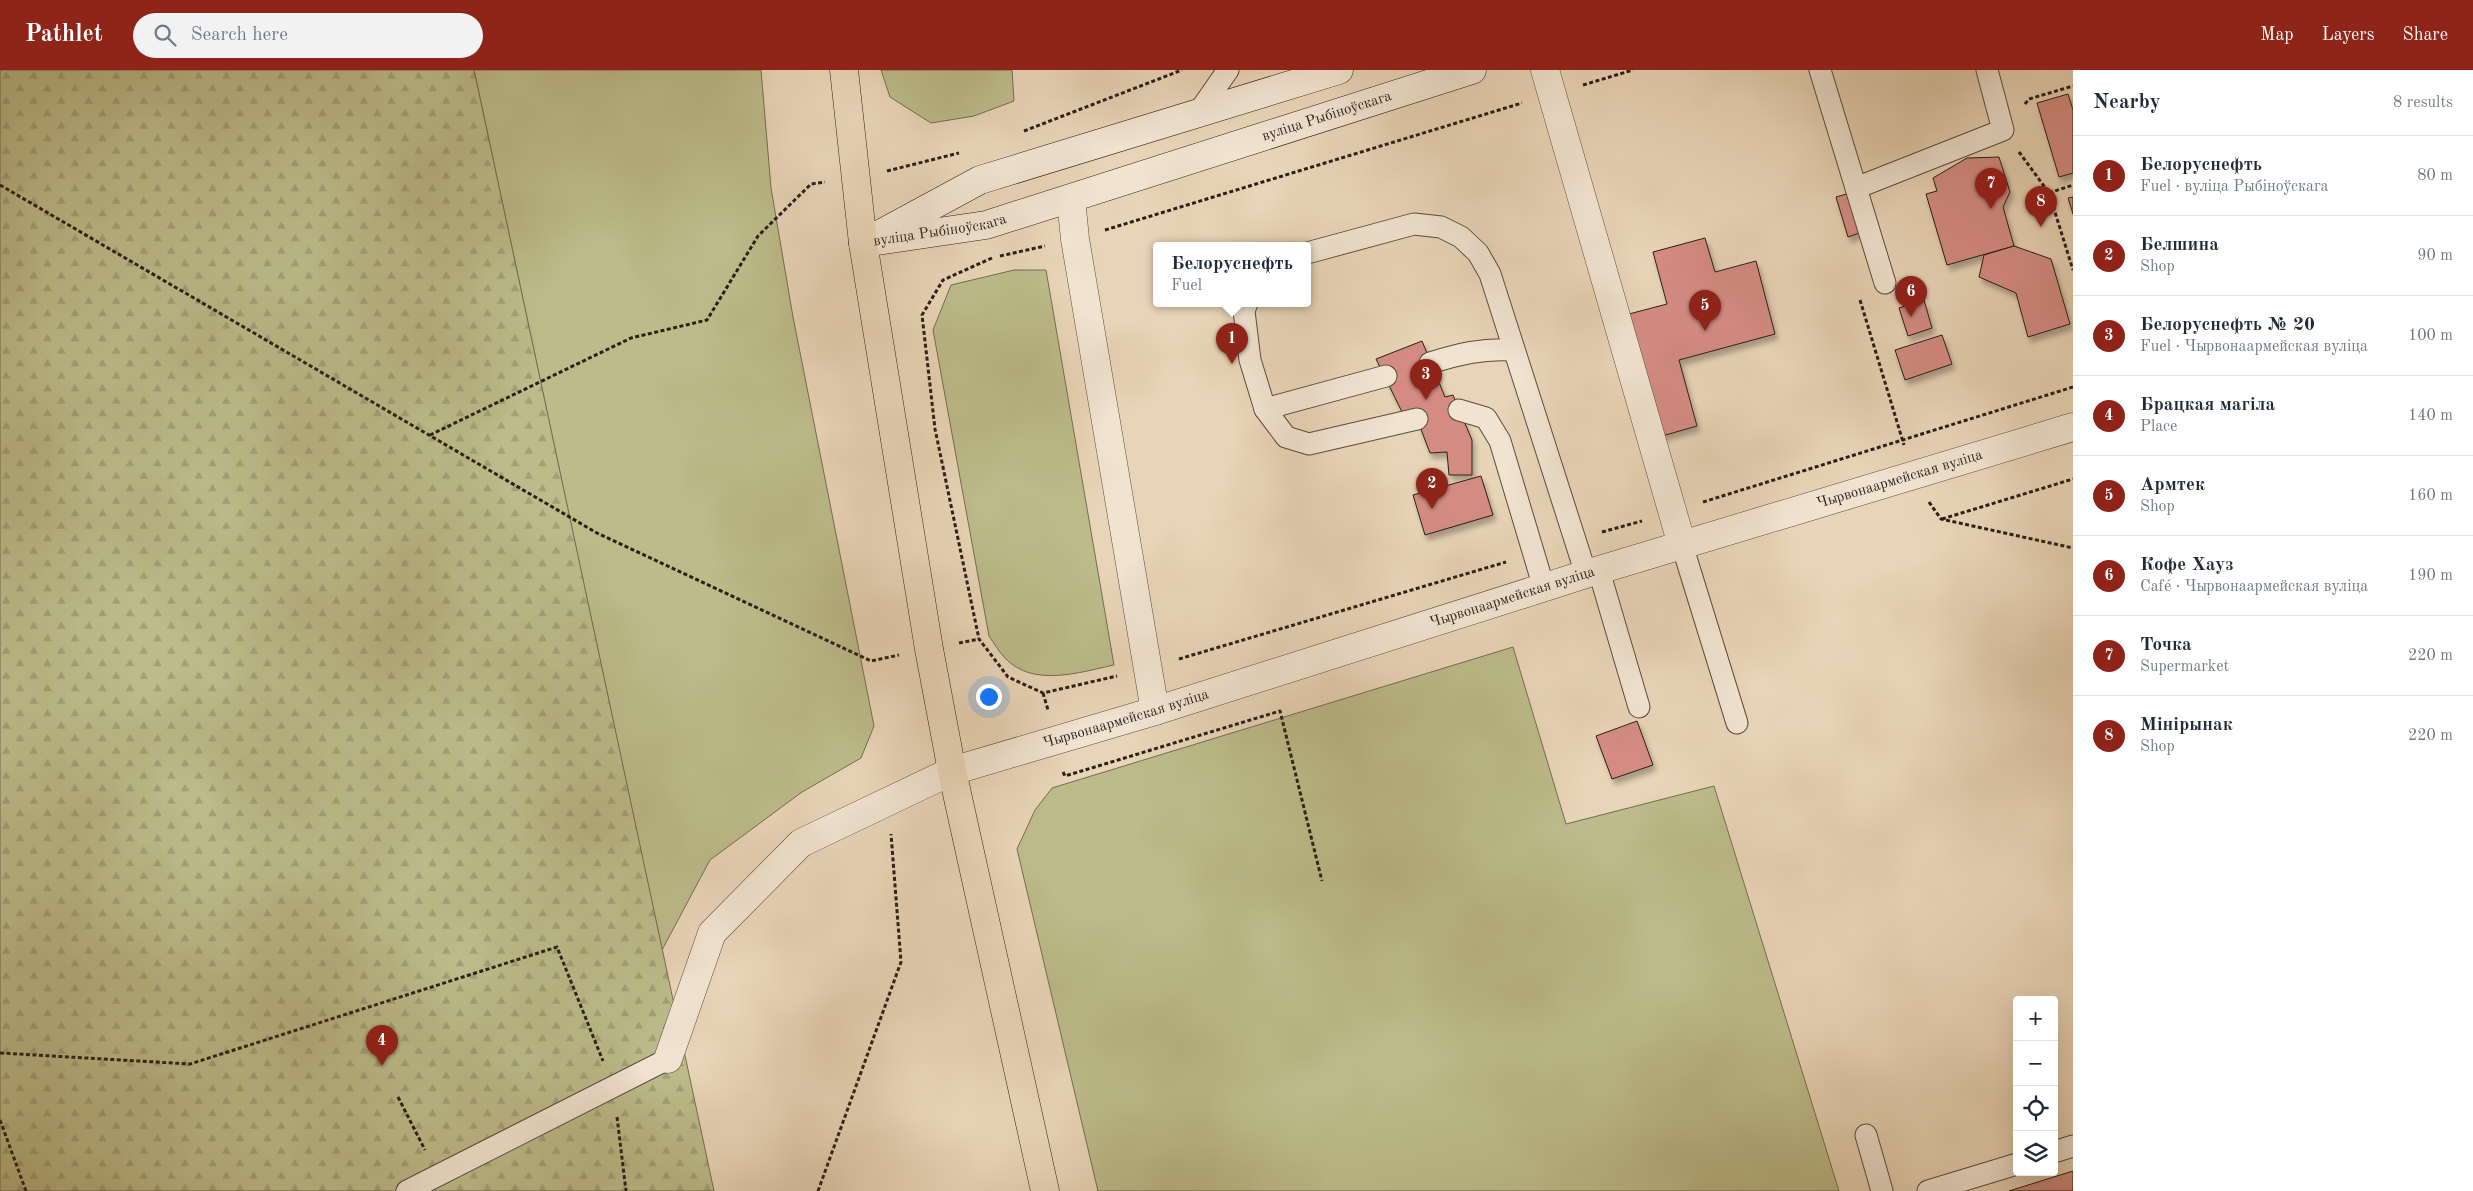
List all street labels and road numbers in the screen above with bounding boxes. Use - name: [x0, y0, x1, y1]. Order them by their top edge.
- street label: вуліца Рыбіноўскага: [1260, 88, 1394, 144]
- street label: вуліца Рыбіноўскага: [872, 211, 1009, 249]
- street label: Чырвонаармейская вуліца: [1815, 447, 1985, 511]
- street label: Чырвонаармейская вуліца: [1428, 564, 1597, 631]
- street label: Чырвонаармейская вуліца: [1042, 687, 1211, 751]

